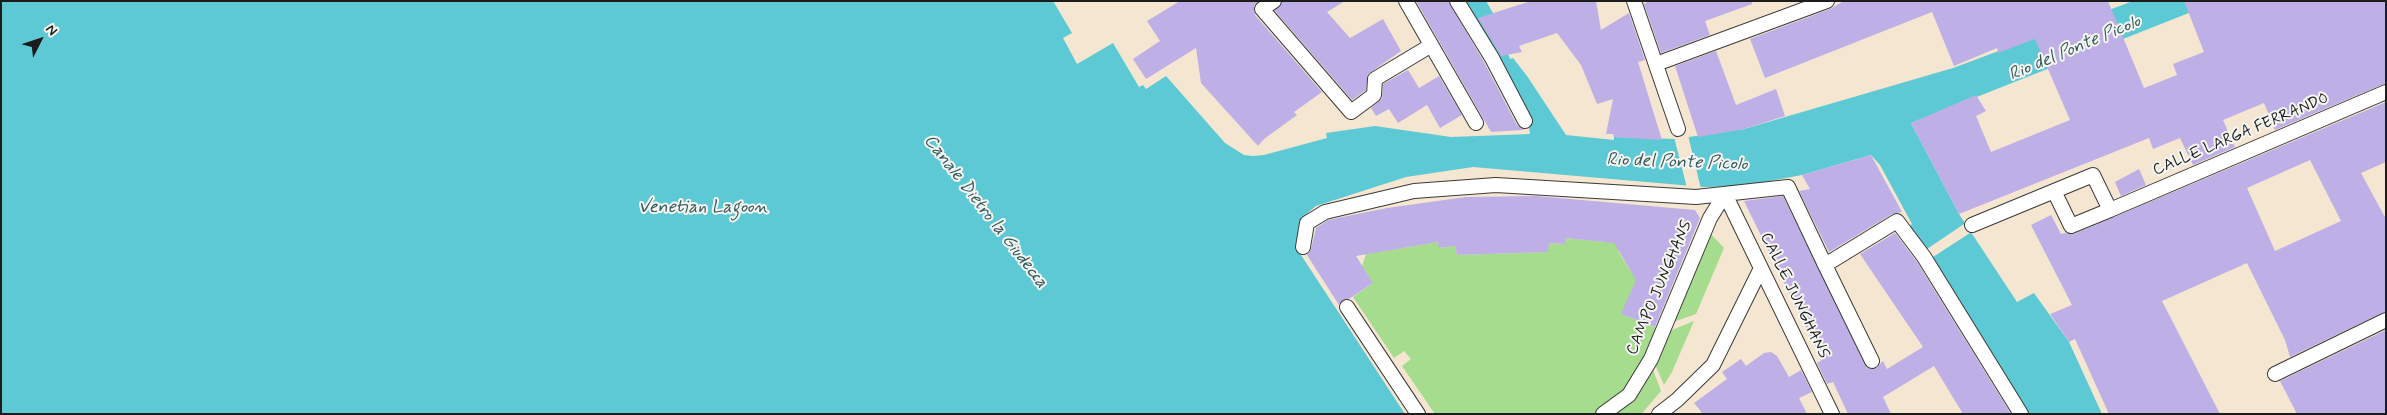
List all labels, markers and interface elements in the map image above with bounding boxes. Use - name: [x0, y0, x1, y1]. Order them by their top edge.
- water label: Rio del Ponte Picolo: [2006, 11, 2144, 87]
- north arrow: [15, 15, 65, 65]
- text: N: [41, 21, 61, 40]
- street label: CALLE LARGA FERRANDO: [2150, 89, 2332, 181]
- water label: Canale Dietro la Giudecca: [918, 131, 1052, 293]
- water label: Rio del Ponte Picolo: [1606, 150, 1748, 176]
- water label: Venetian Lagoon: [638, 197, 768, 219]
- street label: CAMPO JUNGHANS: [1623, 218, 1697, 358]
- street label: CALLE JUNGHANS: [1755, 230, 1833, 362]

